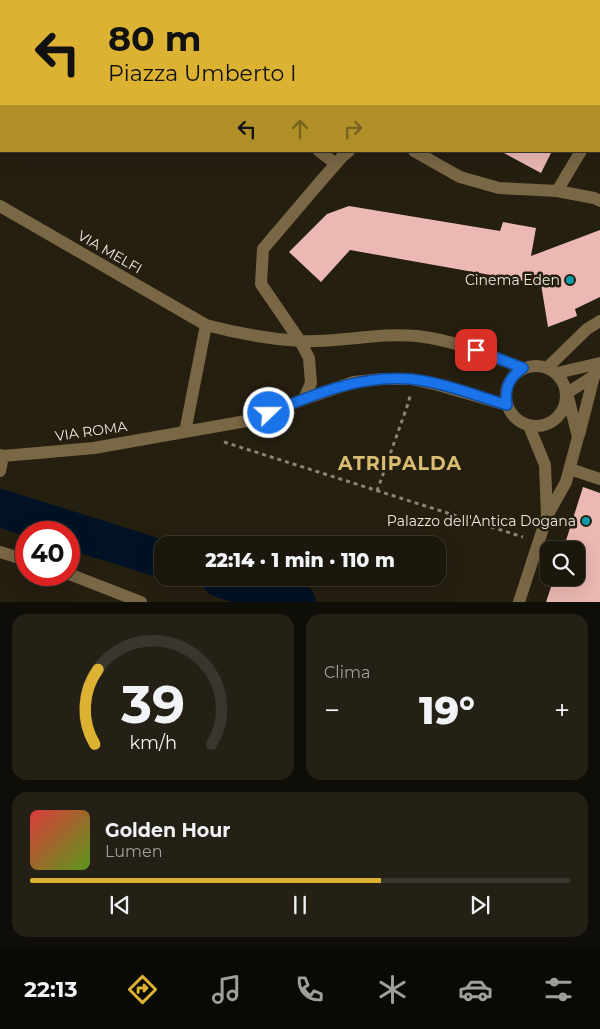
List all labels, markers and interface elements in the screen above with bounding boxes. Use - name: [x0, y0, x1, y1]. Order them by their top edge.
- text: 80 m: [108, 17, 202, 60]
- icon: left: [25, 20, 90, 85]
- text: Piazza Umberto I: [108, 60, 297, 87]
- icon: left: [233, 115, 261, 143]
- icon: ahead: [286, 115, 314, 143]
- icon: right: [339, 115, 367, 143]
- street label: VIA MELFI: [75, 226, 145, 278]
- place label: Cinema Eden: [465, 271, 560, 289]
- marker: Cinema Eden: [564, 274, 576, 286]
- pin: [455, 329, 497, 371]
- icon: arrive: [462, 336, 490, 364]
- position arrow: [242, 386, 294, 438]
- street label: VIA ROMA: [54, 417, 129, 445]
- district label: ATRIPALDA: [337, 452, 462, 475]
- place label: Palazzo dell'Antica Dogana: [387, 512, 576, 530]
- marker: Palazzo dell'Antica Dogana: [580, 515, 592, 527]
- speed limit sign: 40: [15, 521, 80, 586]
- map controls: [540, 541, 585, 586]
- button: search: [540, 541, 585, 586]
- text: 22:14 · 1 min · 110 m: [205, 549, 395, 572]
- text: Clima: [324, 663, 370, 682]
- text: 39: [120, 673, 185, 736]
- text: 19°: [419, 687, 475, 734]
- text: −: [324, 693, 340, 727]
- text: +: [554, 693, 570, 727]
- text: km/h: [129, 732, 177, 753]
- text: Golden Hour: [105, 819, 231, 842]
- text: Lumen: [105, 842, 163, 861]
- icon: previous: [106, 891, 134, 919]
- icon: pause: [286, 891, 314, 919]
- icon: next: [466, 891, 494, 919]
- icon: directions: [125, 972, 160, 1007]
- icon: music: [209, 972, 244, 1007]
- icon: phone: [292, 972, 327, 1007]
- icon: climate: [375, 972, 410, 1007]
- icon: car: [458, 972, 493, 1007]
- icon: filters: [541, 972, 576, 1007]
- text: 22:13: [24, 976, 77, 1003]

